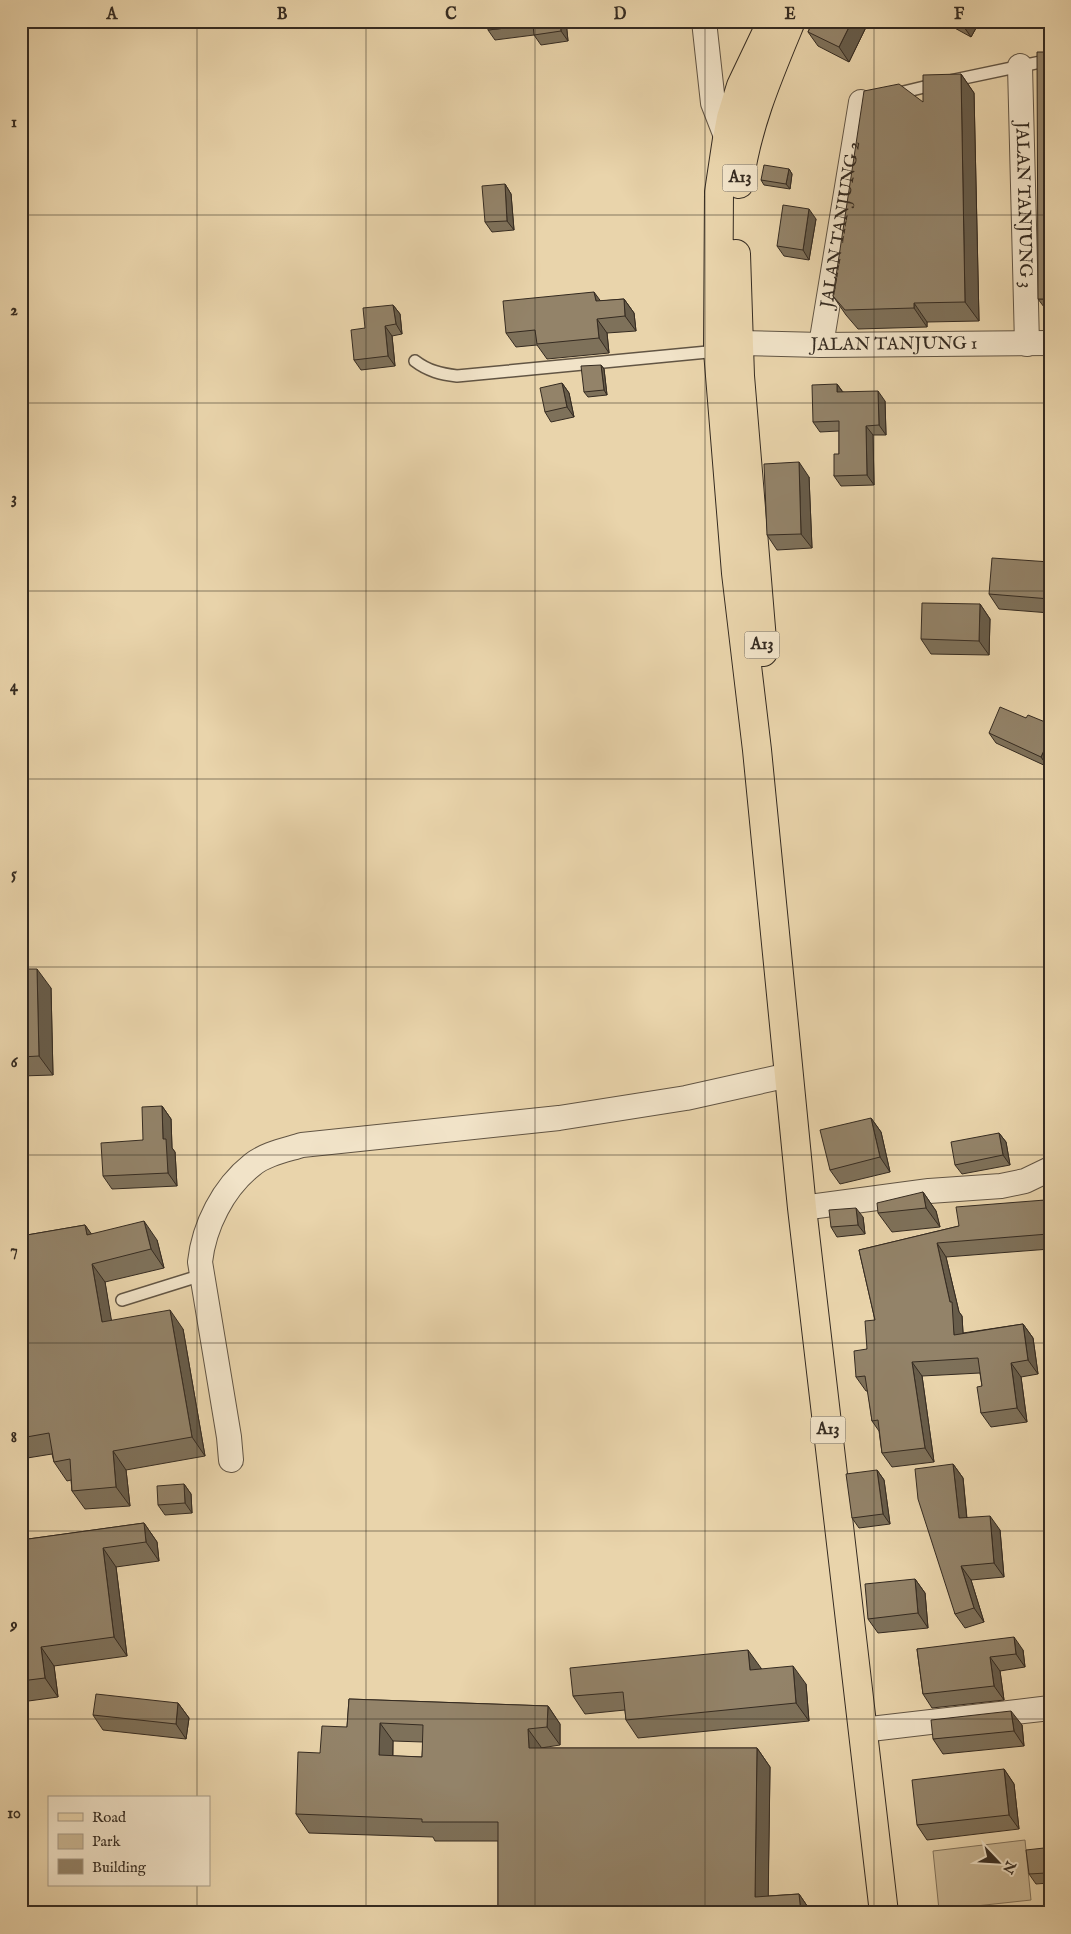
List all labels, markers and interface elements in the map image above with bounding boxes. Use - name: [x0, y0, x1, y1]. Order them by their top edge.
- text: A: [106, 5, 119, 25]
- text: B: [277, 5, 288, 25]
- text: C: [445, 5, 457, 25]
- text: D: [614, 5, 627, 25]
- text: E: [784, 5, 796, 25]
- text: F: [954, 5, 965, 25]
- text: 1: [11, 113, 17, 133]
- street label: JALAN TANJUNG 3: [1010, 119, 1037, 289]
- street label: JALAN TANJUNG 2: [815, 140, 866, 312]
- road number: A13: [722, 164, 758, 192]
- text: 2: [10, 301, 18, 321]
- street label: JALAN TANJUNG 1: [808, 332, 978, 357]
- text: 3: [11, 489, 17, 509]
- road number: A13: [744, 632, 780, 658]
- text: 4: [10, 677, 19, 697]
- text: 5: [11, 865, 17, 885]
- text: 6: [11, 1053, 19, 1073]
- text: 7: [10, 1241, 18, 1261]
- road number: A13: [810, 1416, 846, 1444]
- text: 8: [11, 1428, 17, 1448]
- text: 9: [10, 1616, 18, 1636]
- legend: [48, 1796, 210, 1886]
- text: 10: [7, 1804, 21, 1824]
- text: Road: [92, 1808, 127, 1827]
- text: Park: [92, 1832, 122, 1851]
- north arrow: [974, 1836, 1024, 1886]
- text: N: [998, 1857, 1020, 1876]
- text: Building: [92, 1858, 147, 1877]

